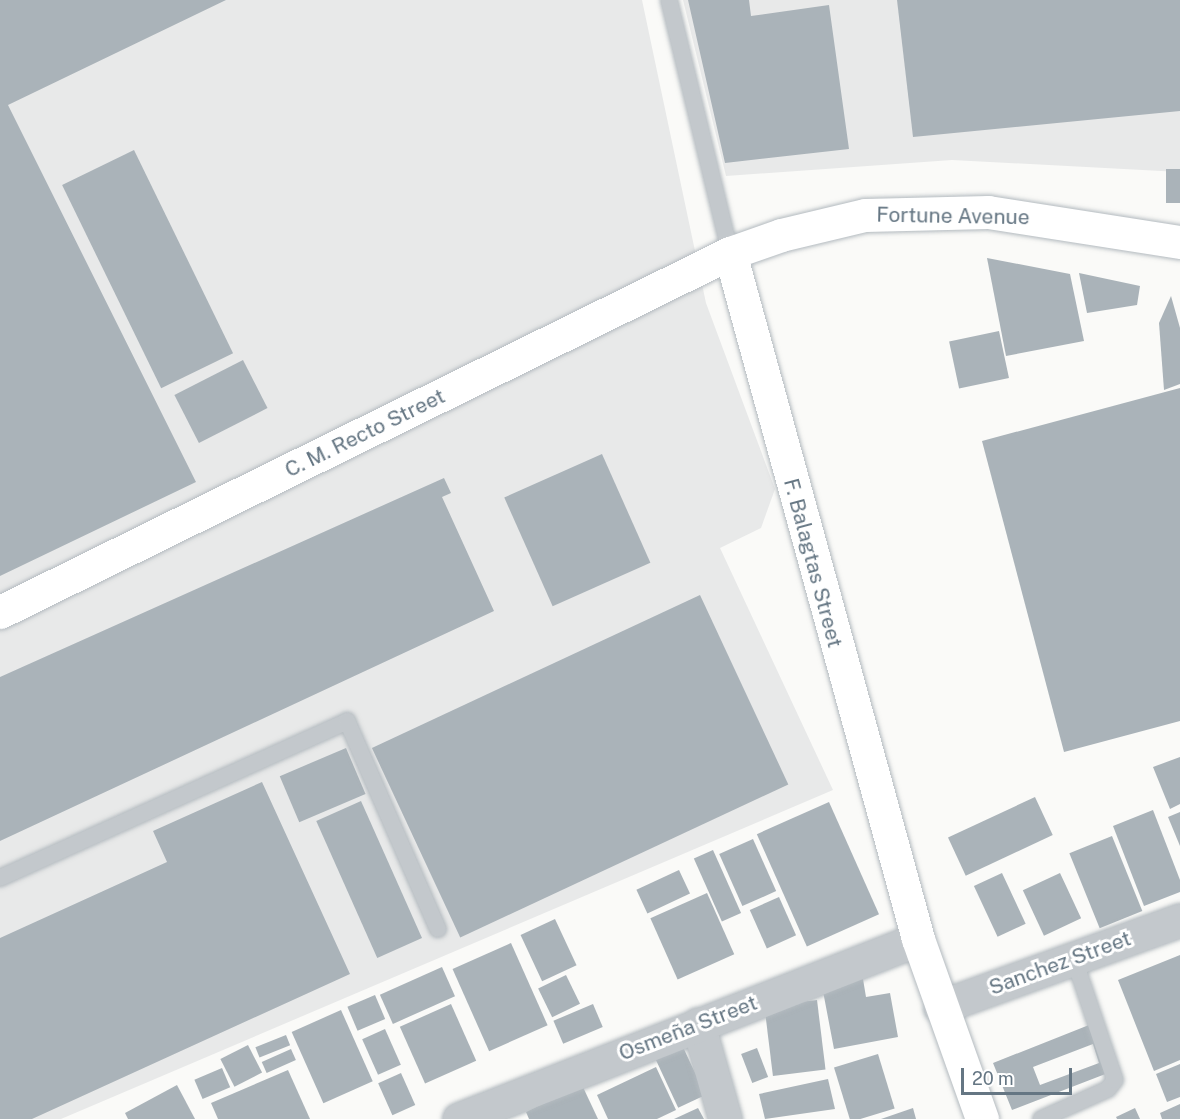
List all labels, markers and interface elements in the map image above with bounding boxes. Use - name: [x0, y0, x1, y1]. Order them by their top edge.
- street label: Fortune Avenue: [876, 202, 1030, 230]
- street label: C. M. Recto Street: [281, 383, 449, 483]
- street label: F. Balagtas Street: [778, 475, 848, 651]
- street label: Sanchez Street: [986, 926, 1134, 1000]
- street label: Osmeña Street: [615, 990, 761, 1066]
- scale bar: [964, 1056, 1075, 1094]
- text: 20 m: [972, 1068, 1014, 1089]

